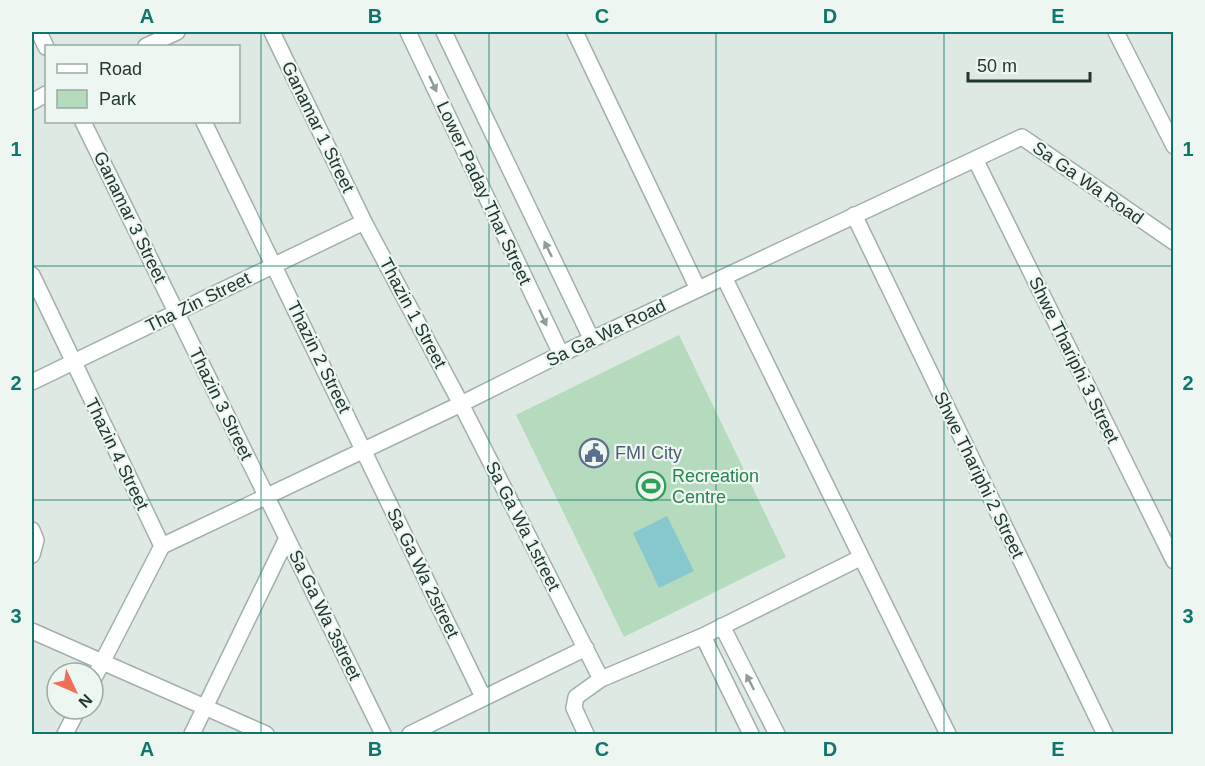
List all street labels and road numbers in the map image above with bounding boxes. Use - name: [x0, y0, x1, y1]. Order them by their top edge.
- street label: Ganamar 1 Street: [278, 58, 358, 196]
- street label: Lower Paday Thar Street: [433, 98, 535, 288]
- street label: Sa Ga Wa Road: [1029, 137, 1147, 229]
- street label: Ganamar 3 Street: [90, 148, 170, 286]
- street label: Thazin 1 Street: [376, 254, 450, 372]
- street label: Tha Zin Street: [142, 268, 254, 336]
- street label: Shwe Thariphi 3 Street: [1025, 273, 1123, 447]
- street label: Sa Ga Wa Road: [543, 295, 669, 371]
- street label: Thazin 2 Street: [283, 298, 355, 416]
- street label: Thazin 3 Street: [185, 345, 257, 463]
- street label: Shwe Thariphi 2 Street: [930, 388, 1028, 562]
- street label: Thazin 4 Street: [81, 395, 153, 513]
- street label: Sa Ga Wa 1street: [482, 458, 564, 594]
- street label: Sa Ga Wa 2street: [383, 505, 463, 641]
- street label: Sa Ga Wa 3street: [285, 547, 365, 683]

